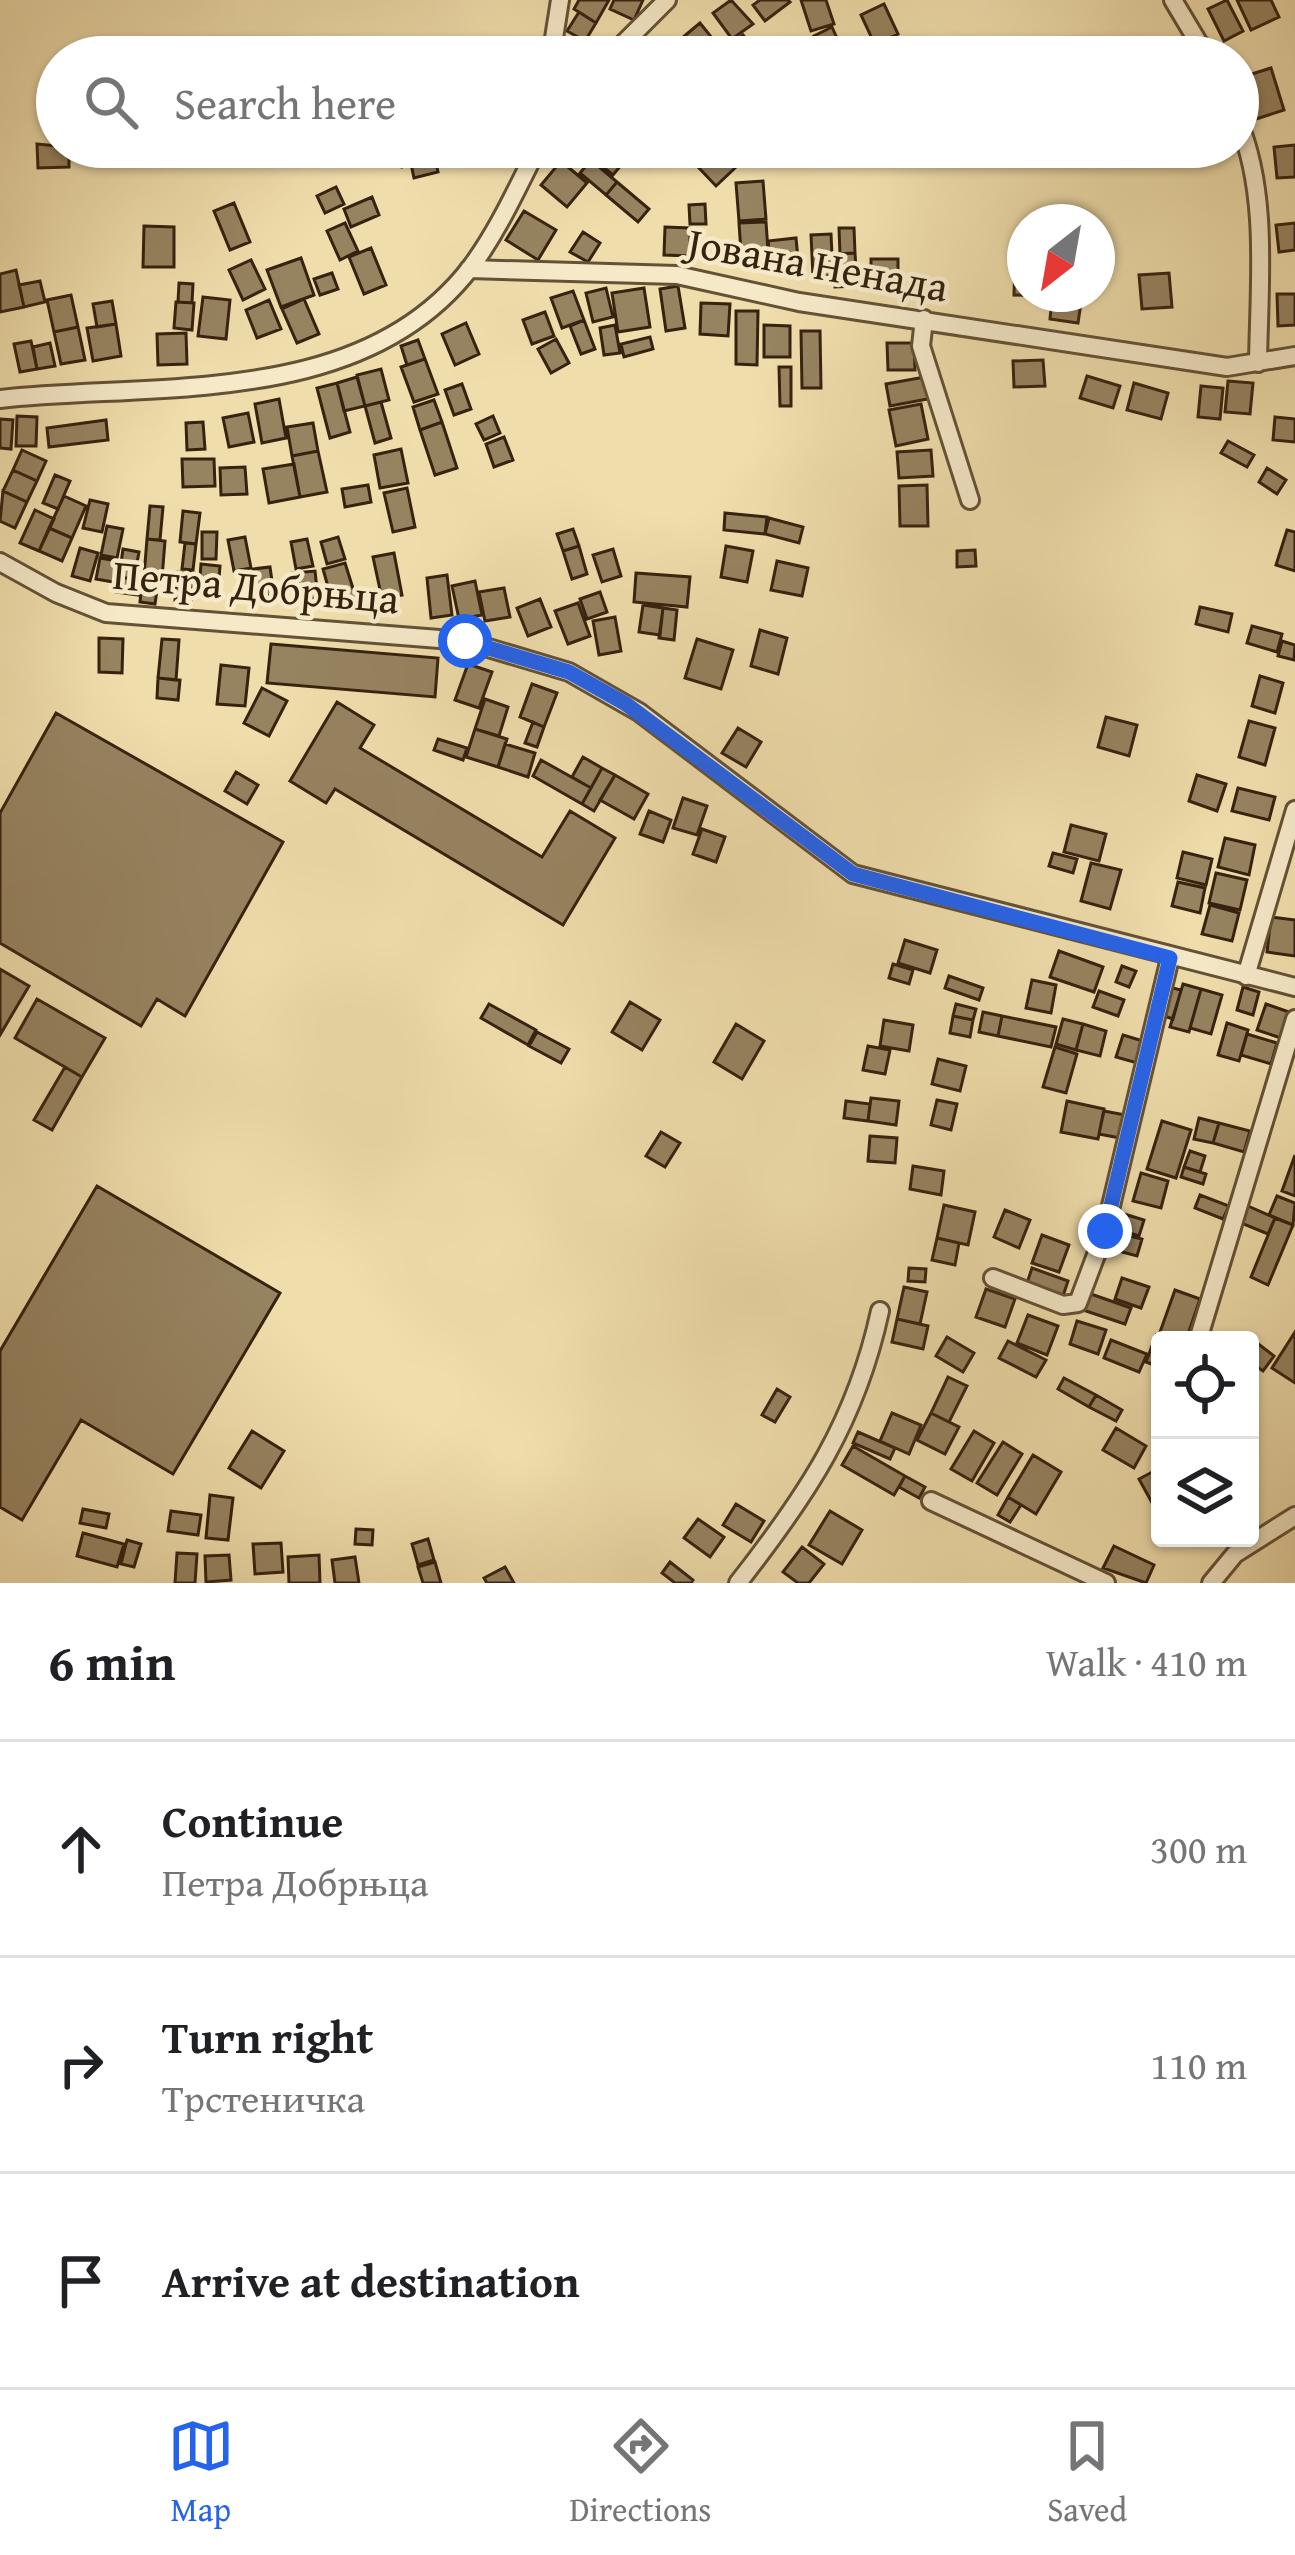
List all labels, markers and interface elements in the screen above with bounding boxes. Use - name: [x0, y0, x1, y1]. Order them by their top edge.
- search box: [36, 36, 1259, 168]
- icon: search: [78, 69, 144, 135]
- text: Search here: [174, 70, 396, 135]
- north arrow: [1007, 204, 1115, 312]
- street label: Јована Ненада: [678, 210, 953, 316]
- street label: Петра Добрњца: [110, 543, 402, 628]
- route start: [438, 614, 492, 668]
- route end: [1078, 1204, 1132, 1258]
- map controls: [1151, 1331, 1259, 1547]
- button: locate: [1151, 1331, 1259, 1439]
- button: layers: [1151, 1439, 1259, 1547]
- text: 6 min: [48, 1624, 175, 1699]
- text: Walk · 410 m: [1046, 1633, 1247, 1690]
- text: Continue: [162, 1788, 343, 1853]
- icon: ahead: [48, 1816, 114, 1882]
- text: 300 m: [1150, 1820, 1247, 1877]
- text: Петра Добрњца: [162, 1853, 428, 1910]
- text: Turn right: [162, 2004, 374, 2069]
- icon: right: [48, 2032, 114, 2098]
- text: 110 m: [1150, 2036, 1247, 2093]
- text: Трстеничка: [162, 2069, 365, 2126]
- icon: arrive: [48, 2248, 114, 2314]
- text: Arrive at destination: [162, 2248, 580, 2313]
- tab: Map: [168, 2413, 234, 2533]
- tab: Directions: [570, 2413, 711, 2533]
- tab: Saved: [1047, 2413, 1127, 2533]

